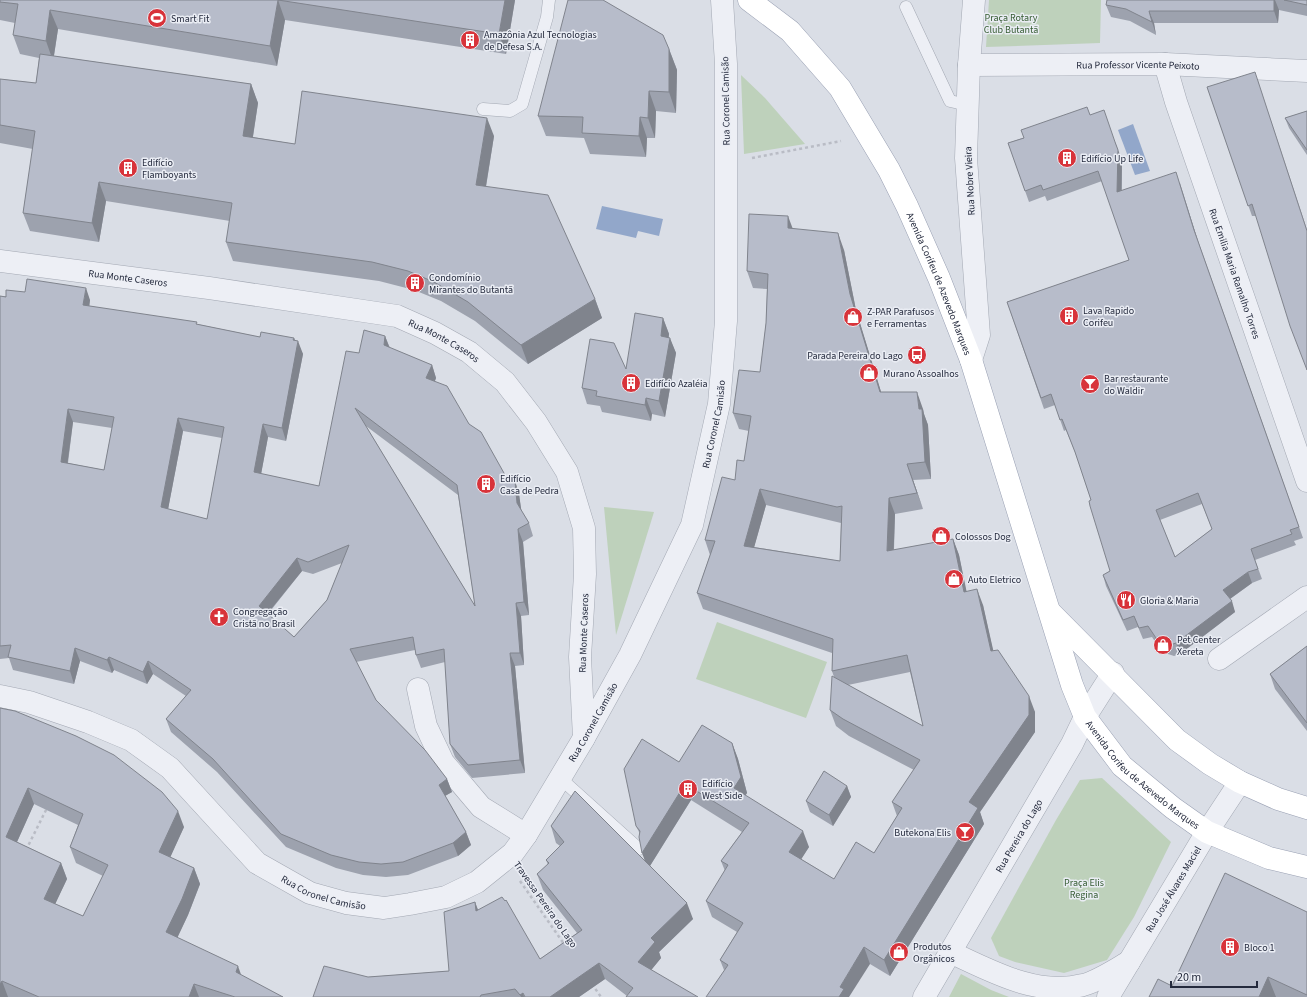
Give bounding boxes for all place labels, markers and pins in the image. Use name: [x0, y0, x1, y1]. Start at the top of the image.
sports icon: Smart Fit: [146, 7, 168, 29]
place label: Smart Fit: [171, 12, 210, 26]
place label: Amazônia Azul Tecnologias de Defesa S.A.: [484, 28, 597, 54]
building icon: Amazônia Azul Tecnologias de Defesa S.A.: [459, 29, 481, 51]
building icon: Edifício Up Life: [1056, 147, 1078, 169]
place label: Edifício Up Life: [1081, 152, 1143, 166]
place label: Edifício Flamboyants: [142, 156, 196, 182]
building icon: Edifício Flamboyants: [117, 157, 139, 179]
place label: Condomínio Mirantes do Butantã: [429, 271, 513, 297]
building icon: Condomínio Mirantes do Butantã: [404, 272, 426, 294]
place label: Lava Rapido Corifeu: [1083, 304, 1134, 330]
place label: Z-PAR Parafusos e Ferramentas: [867, 305, 934, 331]
building icon: Lava Rapido Corifeu: [1058, 305, 1080, 327]
shop icon: Z-PAR Parafusos e Ferramentas: [842, 306, 864, 328]
bus stop icon: Parada Pereira do Lago: [906, 344, 928, 366]
place label: Parada Pereira do Lago: [807, 349, 903, 363]
shop icon: Murano Assoalhos: [858, 362, 880, 384]
place label: Murano Assoalhos: [883, 367, 959, 381]
building icon: Edifício Azaléia: [620, 372, 642, 394]
place label: Bar restaurante do Waldir: [1104, 372, 1168, 398]
bar icon: Bar restaurante do Waldir: [1079, 373, 1101, 395]
place label: Edifício Azaléia: [645, 377, 708, 391]
place label: Edifício Casa de Pedra: [500, 472, 559, 498]
building icon: Edifício Casa de Pedra: [475, 473, 497, 495]
shop icon: Colossos Dog: [930, 525, 952, 547]
place label: Colossos Dog: [955, 530, 1011, 544]
shop icon: Auto Eletrico: [943, 568, 965, 590]
place label: Auto Eletrico: [968, 573, 1021, 587]
restaurant icon: Gloria & Maria: [1115, 589, 1137, 611]
place label: Gloria & Maria: [1140, 594, 1198, 608]
place label: Congregação Cristã no Brasil: [233, 605, 296, 631]
church icon: Congregação Cristã no Brasil: [208, 606, 230, 628]
place label: Pet Center Xereta: [1177, 633, 1221, 659]
shop icon: Pet Center Xereta: [1152, 634, 1174, 656]
place label: Edifício West Side: [702, 777, 743, 803]
building icon: Edifício West Side: [677, 778, 699, 800]
bar icon: Butekona Elis: [954, 821, 976, 843]
place label: Butekona Elis: [894, 826, 951, 840]
building icon: Bloco 1: [1219, 936, 1241, 958]
place label: Produtos Orgânicos: [913, 940, 955, 966]
shop icon: Produtos Orgânicos: [888, 941, 910, 963]
place label: Bloco 1: [1244, 941, 1275, 955]

